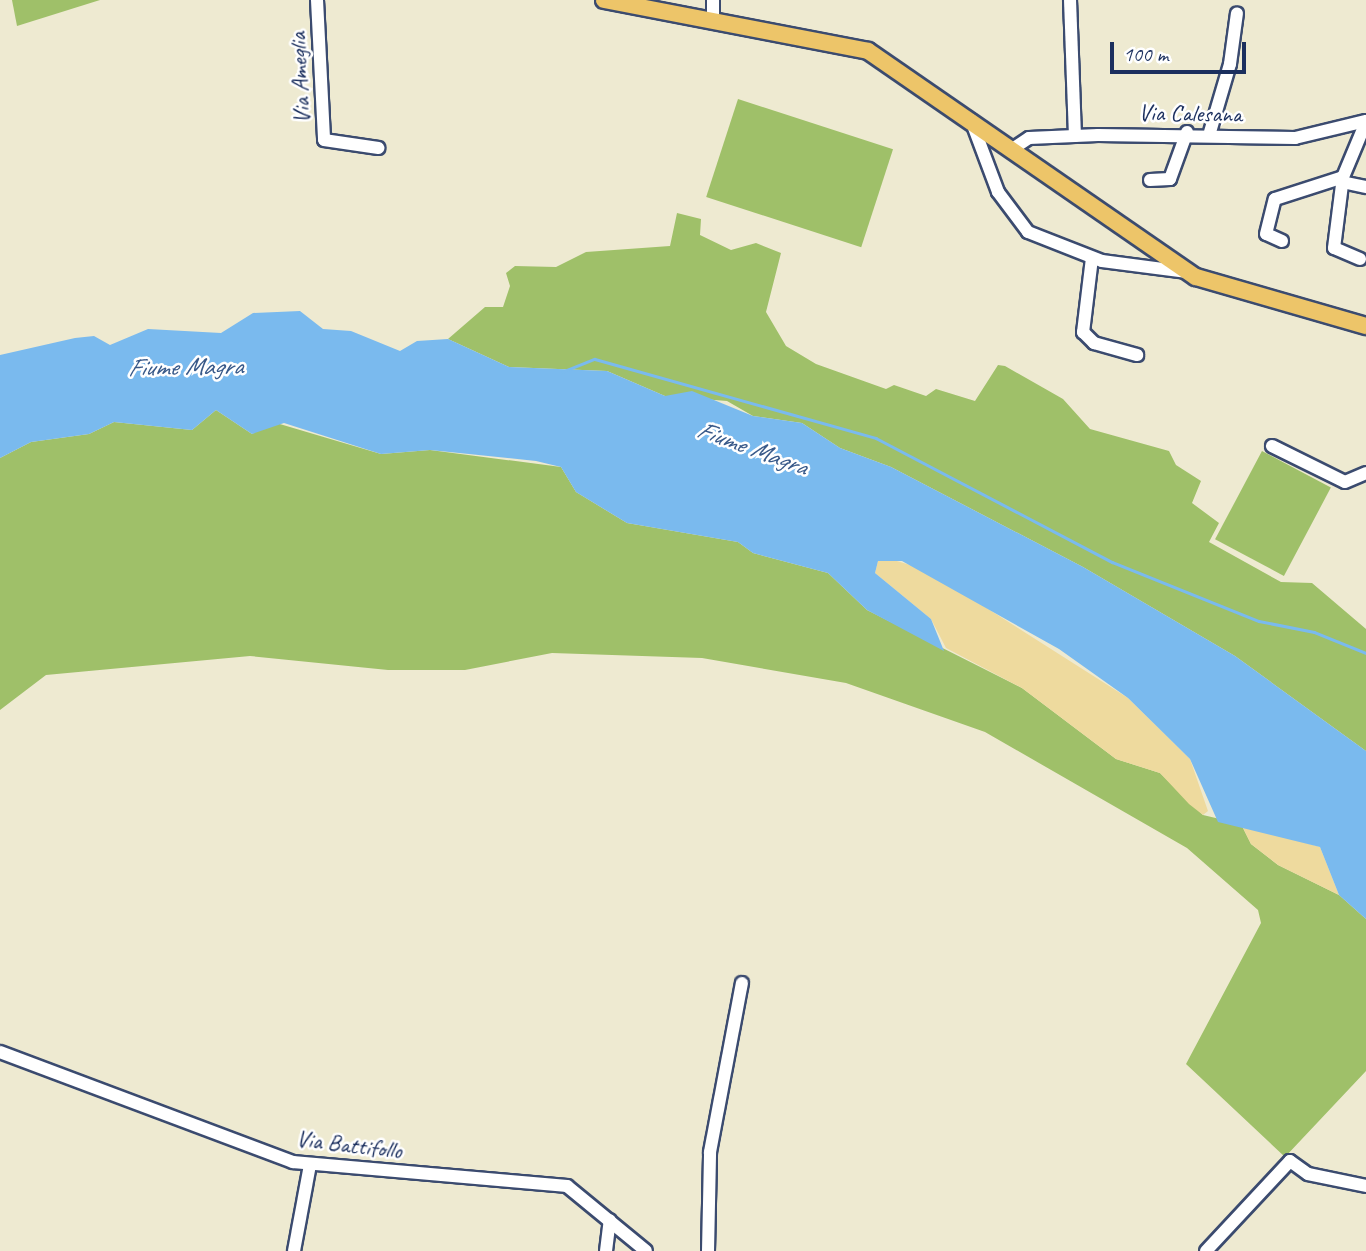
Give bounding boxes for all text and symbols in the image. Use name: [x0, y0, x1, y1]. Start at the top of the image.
scale bar: [1114, 28, 1250, 72]
street label: Via Ameglia: [283, 31, 317, 125]
text: 100 m: [1123, 41, 1168, 67]
street label: Via Calesana: [1137, 99, 1243, 129]
water label: Fiume Magra: [127, 350, 243, 384]
water label: Fiume Magra: [693, 414, 811, 482]
street label: Via Battifollo: [294, 1124, 404, 1166]

